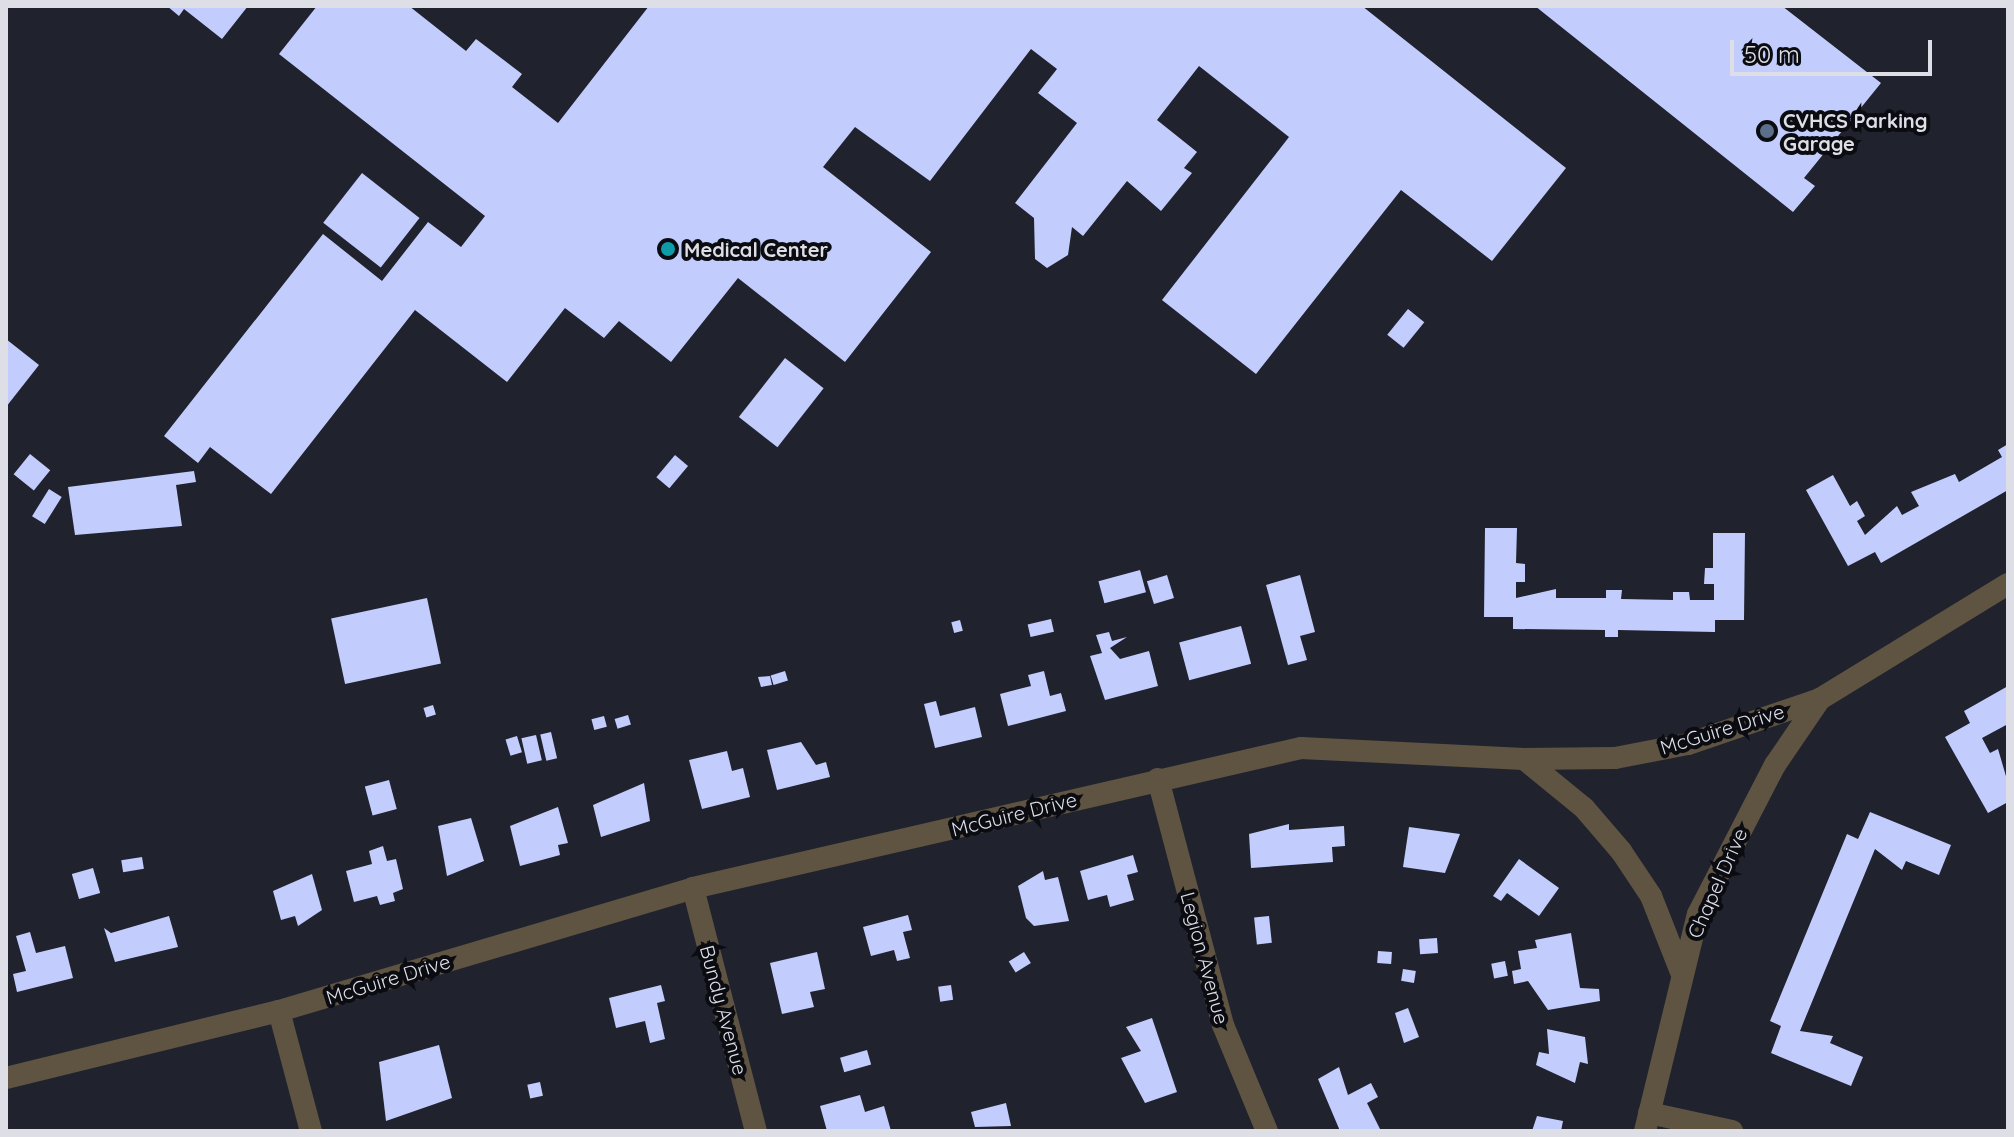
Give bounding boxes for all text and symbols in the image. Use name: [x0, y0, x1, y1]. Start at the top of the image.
scale bar: [1734, 24, 1936, 74]
text: 50 m: [1744, 39, 1800, 69]
place label: CVHCS Parking Garage: [1783, 108, 1928, 155]
marker: CVHCS Parking Garage: [1758, 122, 1776, 140]
place label: Medical Center: [684, 237, 828, 261]
marker: Medical Center: [659, 240, 677, 258]
street label: McGuire Drive: [1657, 699, 1787, 759]
street label: McGuire Drive: [949, 787, 1079, 841]
street label: Chapel Drive: [1682, 824, 1752, 942]
street label: Legion Avenue: [1176, 889, 1234, 1027]
street label: Bundy Avenue: [695, 943, 753, 1077]
street label: McGuire Drive: [323, 949, 453, 1009]

